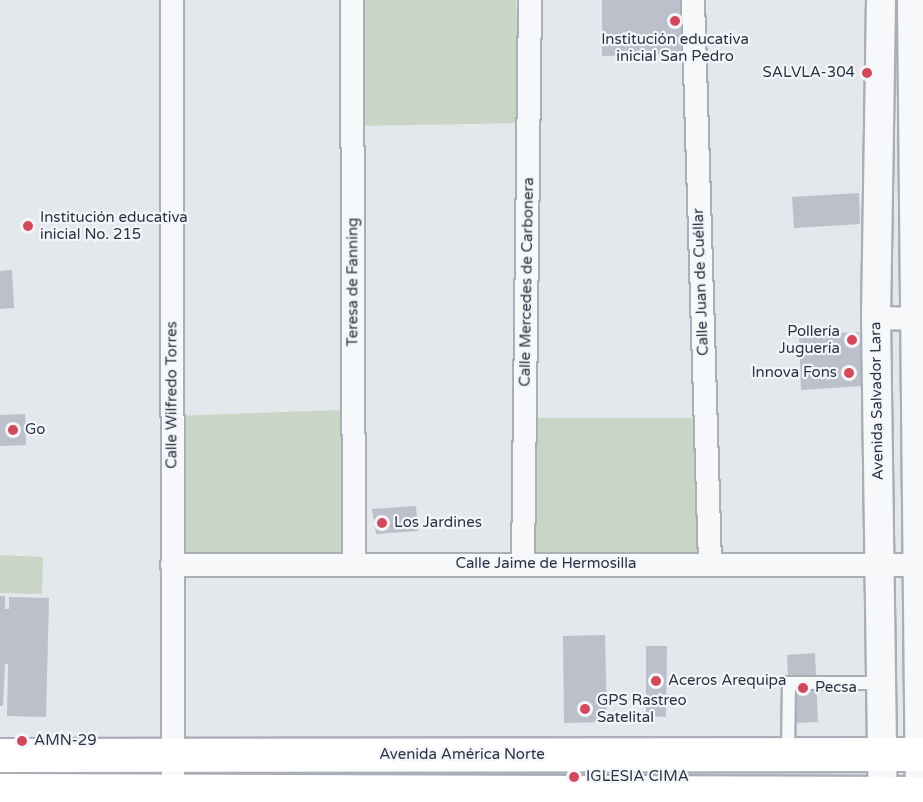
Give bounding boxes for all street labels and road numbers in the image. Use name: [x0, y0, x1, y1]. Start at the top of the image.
street label: Calle Mercedes de Carbonera: [516, 177, 538, 387]
street label: Calle Juan de Cuéllar: [689, 208, 713, 356]
street label: Teresa de Fanning: [344, 217, 362, 347]
street label: Calle Wilfredo Torres: [163, 321, 181, 469]
street label: Avenida Salvador Lara: [867, 321, 887, 481]
street label: Calle Jaime de Hermosilla: [456, 555, 636, 573]
street label: Avenida América Norte: [379, 746, 545, 764]

